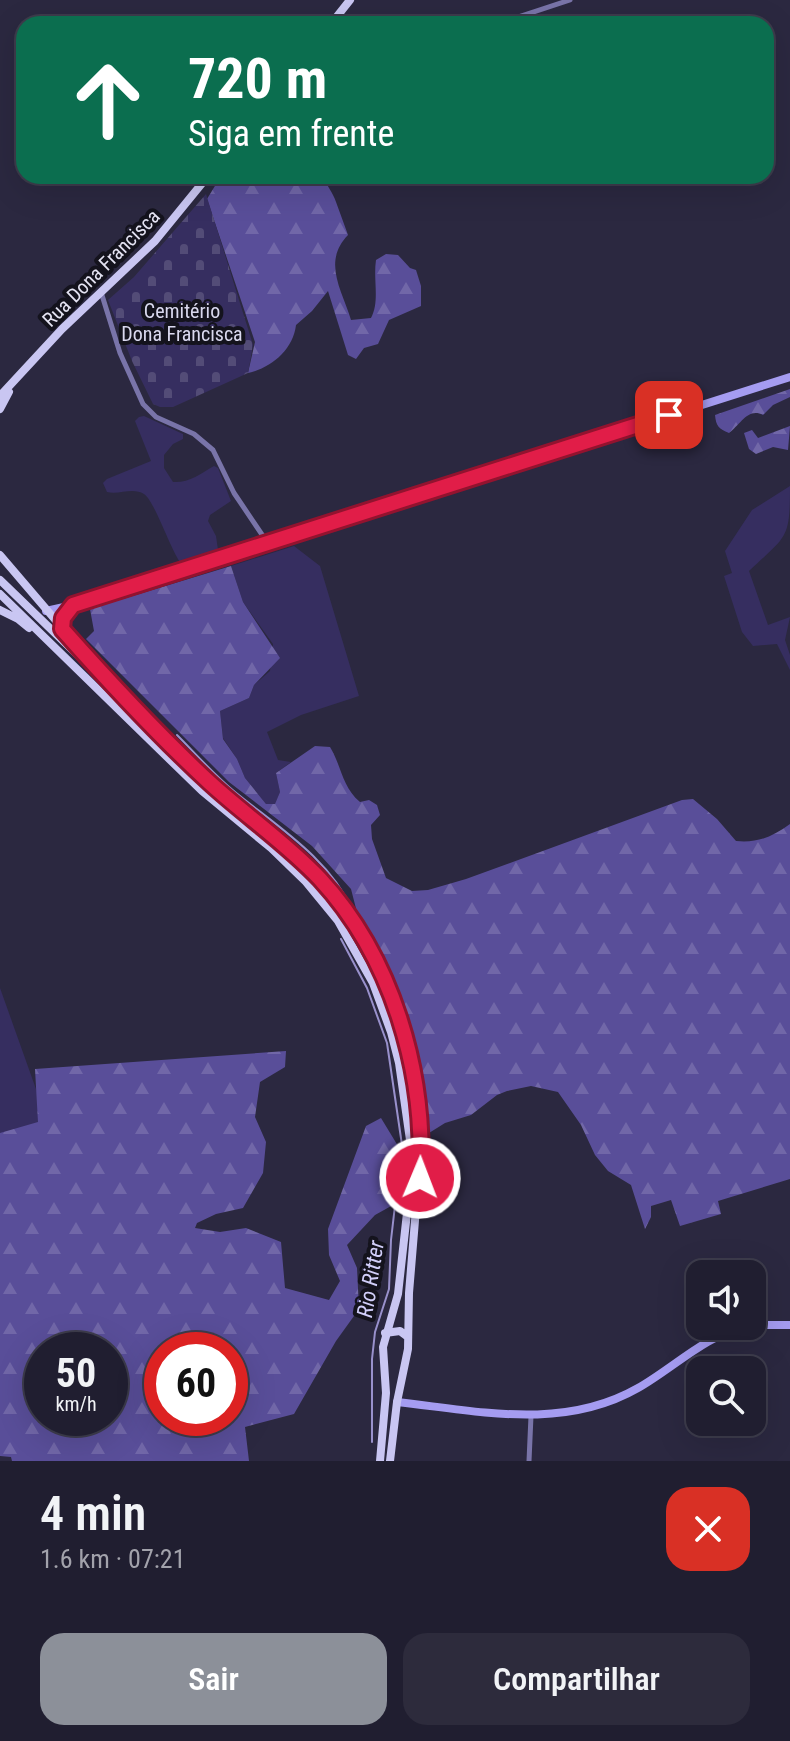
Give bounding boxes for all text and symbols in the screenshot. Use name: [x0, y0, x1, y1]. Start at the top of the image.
text: 720 m: [188, 46, 327, 112]
icon: ahead: [56, 48, 160, 152]
text: Siga em frente: [188, 113, 394, 155]
street label: Rua Dona Francisca: [37, 204, 165, 332]
park label: Cemitério Dona Francisca: [121, 299, 243, 346]
pin: [635, 381, 703, 449]
icon: arrive: [647, 393, 691, 437]
position arrow: [378, 1136, 462, 1220]
water label: Rio Ritter: [352, 1238, 389, 1319]
map controls: [686, 1260, 766, 1436]
button: sound: [686, 1260, 766, 1340]
speed limit sign: 60: [144, 1332, 248, 1436]
text: 50: [56, 1350, 96, 1397]
button: search: [686, 1356, 766, 1436]
text: km/h: [55, 1392, 97, 1416]
text: 4 min: [40, 1485, 146, 1542]
button: close: [666, 1487, 750, 1571]
text: 1.6 km · 07:21: [40, 1544, 185, 1574]
button: Sair: [40, 1633, 387, 1725]
button: Compartilhar: [403, 1633, 750, 1725]

